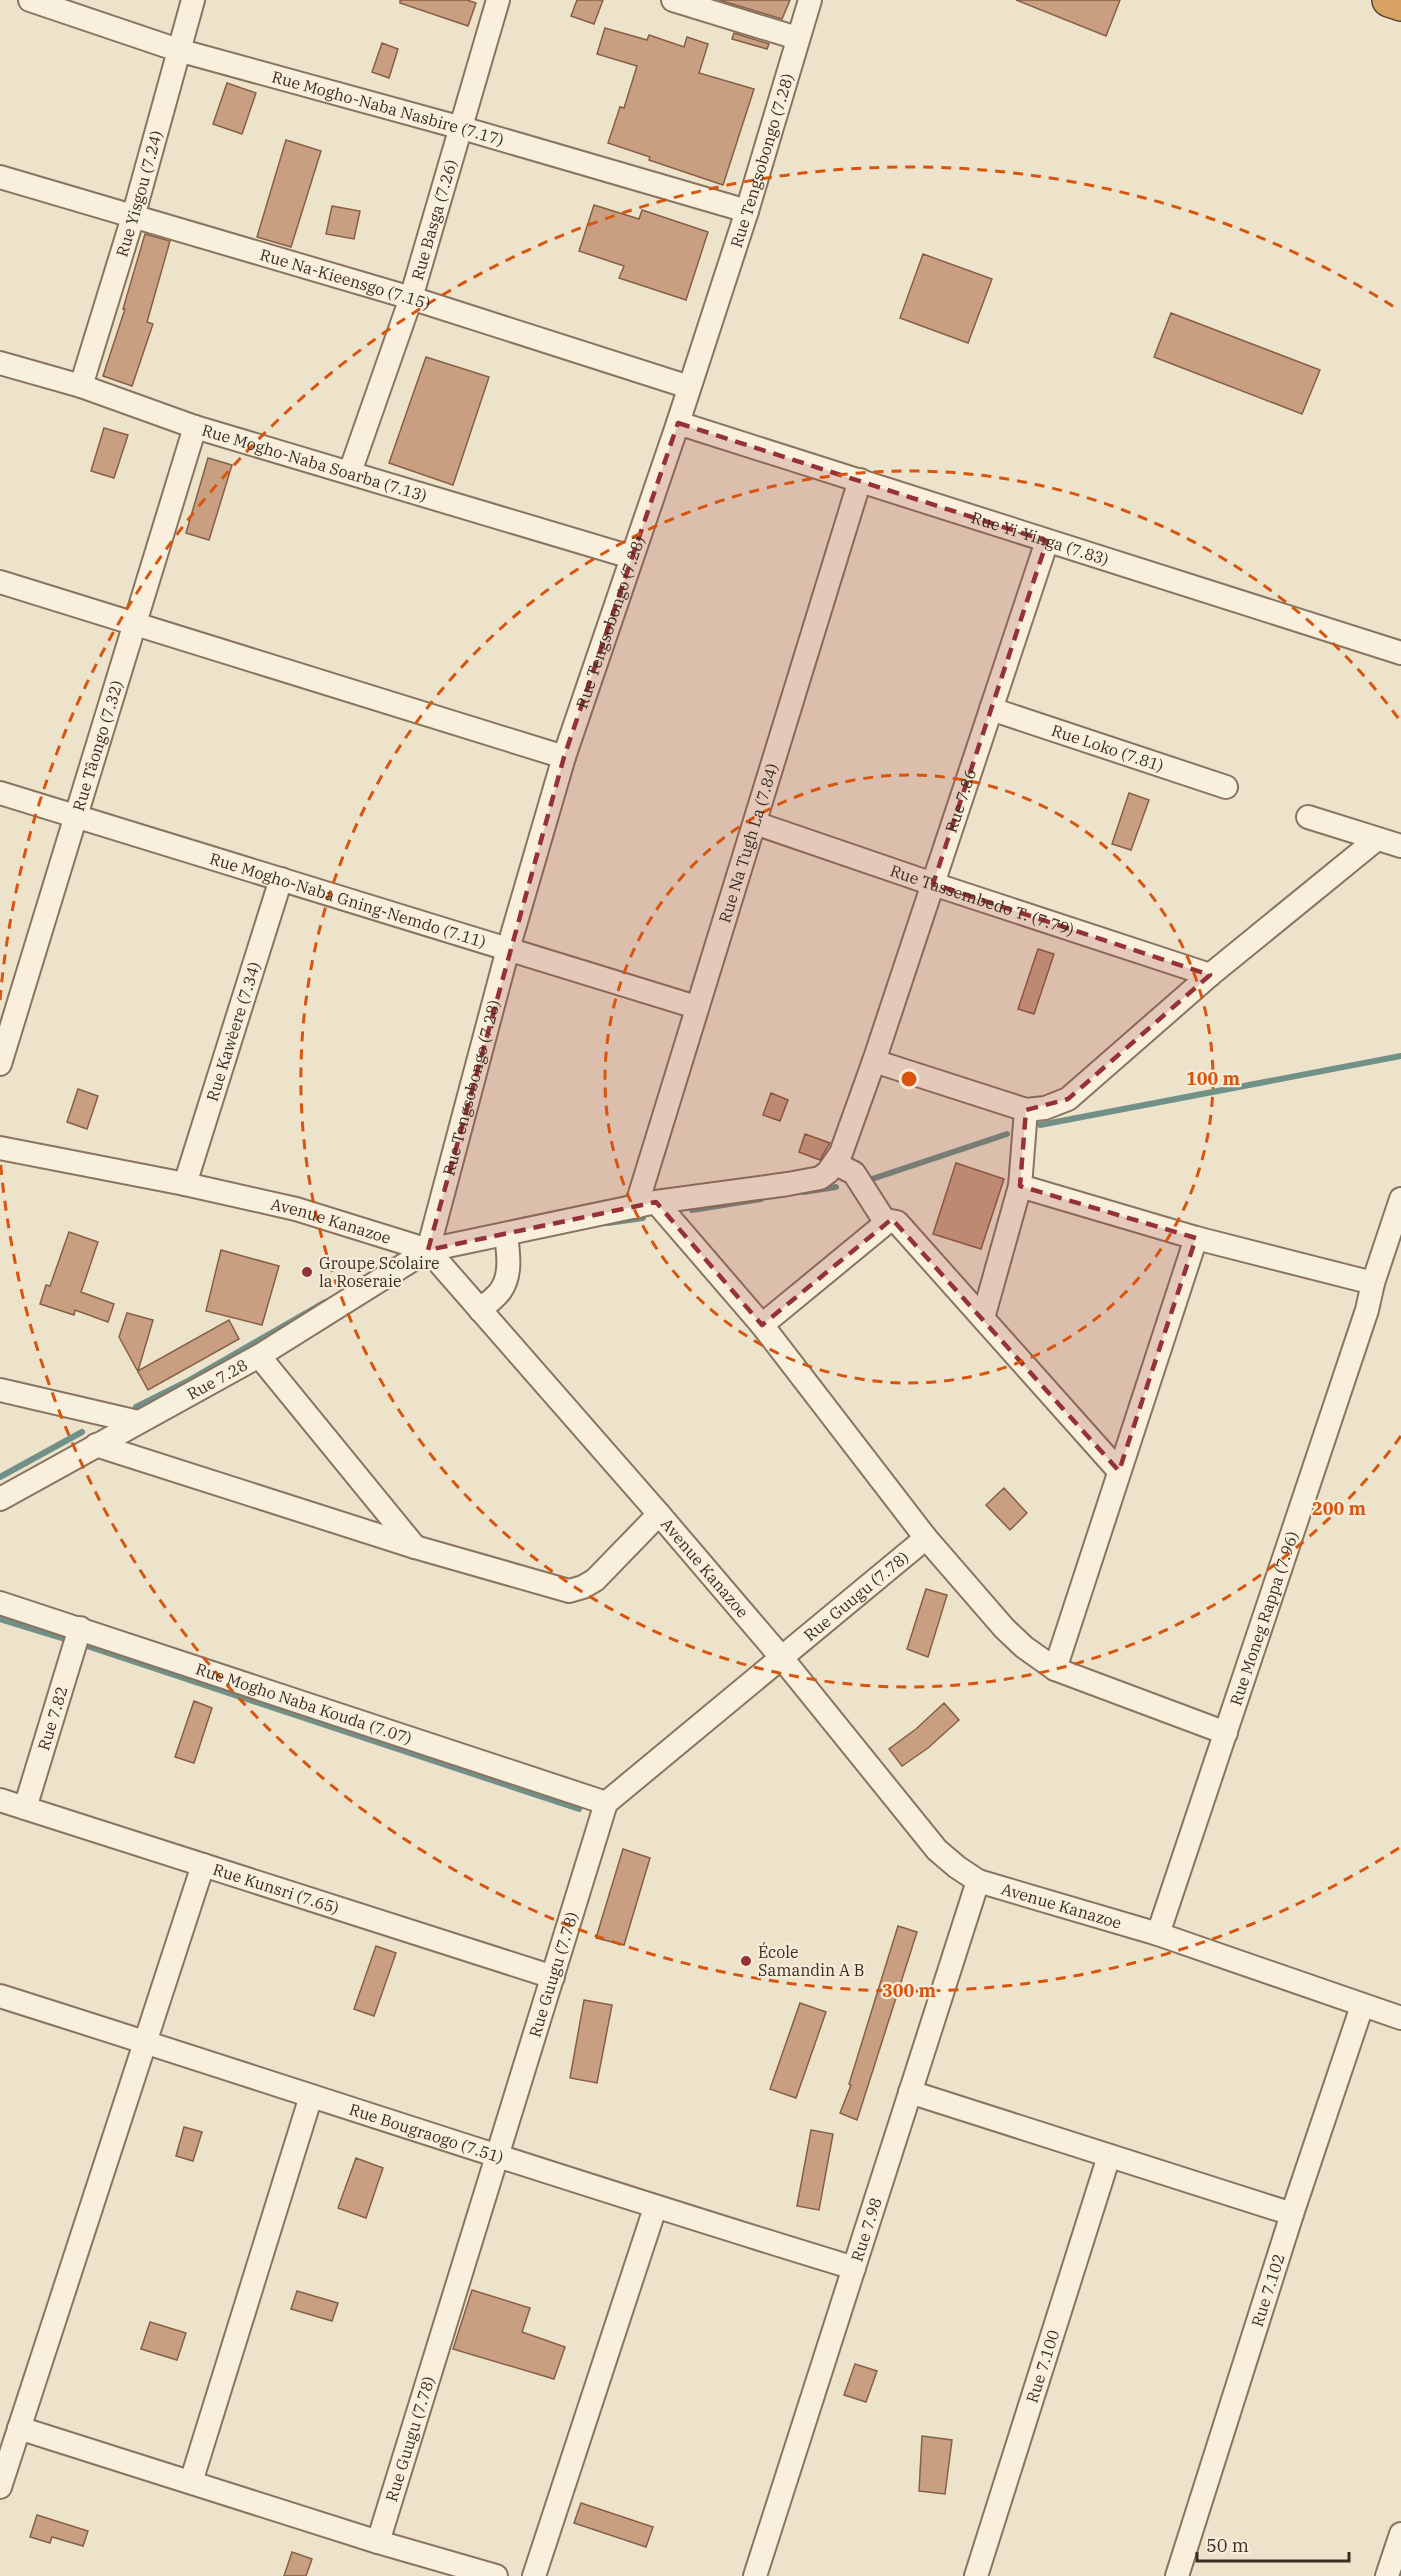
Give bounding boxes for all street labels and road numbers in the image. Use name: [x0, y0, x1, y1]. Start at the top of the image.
street label: Rue Mogho-Naba Nasbire (7.17): [270, 66, 506, 150]
street label: Rue Tengsobongo (7.28): [726, 71, 798, 250]
street label: Rue Yisgou (7.24): [111, 128, 166, 259]
street label: Rue Basga (7.26): [407, 157, 461, 282]
street label: Rue Na-Kieensgo (7.15): [258, 244, 433, 314]
street label: Rue Mogho-Naba Soarba (7.13): [200, 420, 429, 506]
street label: Rue Yi-Yinga (7.83): [969, 507, 1111, 569]
street label: Rue Tengsobongo (7.28): [571, 533, 649, 711]
street label: Rue Tâongo (7.32): [68, 678, 127, 813]
street label: Rue Loko (7.81): [1049, 720, 1166, 776]
street label: Rue Na Tugh La (7.84): [714, 761, 782, 925]
street label: Rue 7.86: [941, 766, 980, 835]
street label: Rue Mogho-Naba Gning-Nemdo (7.11): [207, 848, 488, 952]
street label: Rue Tassembedo T. (7.79): [888, 860, 1077, 940]
street label: Rue Kawèere (7.34): [202, 959, 264, 1104]
street label: Rue Tengsobongo (7.28): [438, 998, 504, 1178]
street label: Avenue Kanazoe: [269, 1194, 394, 1248]
street label: Rue 7.28: [183, 1354, 251, 1404]
street label: Avenue Kanazoe: [657, 1514, 753, 1622]
street label: Rue Moneg Rappa (7.96): [1225, 1529, 1302, 1708]
street label: Rue Guugu (7.78): [799, 1547, 913, 1645]
street label: Rue Mogho Naba Kouda (7.07): [193, 1658, 414, 1748]
street label: Rue 7.82: [33, 1684, 72, 1753]
street label: Rue Kunsri (7.65): [211, 1859, 342, 1918]
street label: Avenue Kanazoe: [999, 1878, 1124, 1933]
street label: Rue Guugu (7.78): [524, 1909, 582, 2040]
street label: Rue Bougraogo (7.51): [347, 2099, 506, 2167]
street label: Rue 7.98: [847, 2195, 886, 2264]
street label: Rue 7.102: [1247, 2251, 1289, 2329]
street label: Rue 7.100: [1021, 2327, 1063, 2405]
street label: Rue Guugu (7.78): [381, 2374, 439, 2504]

